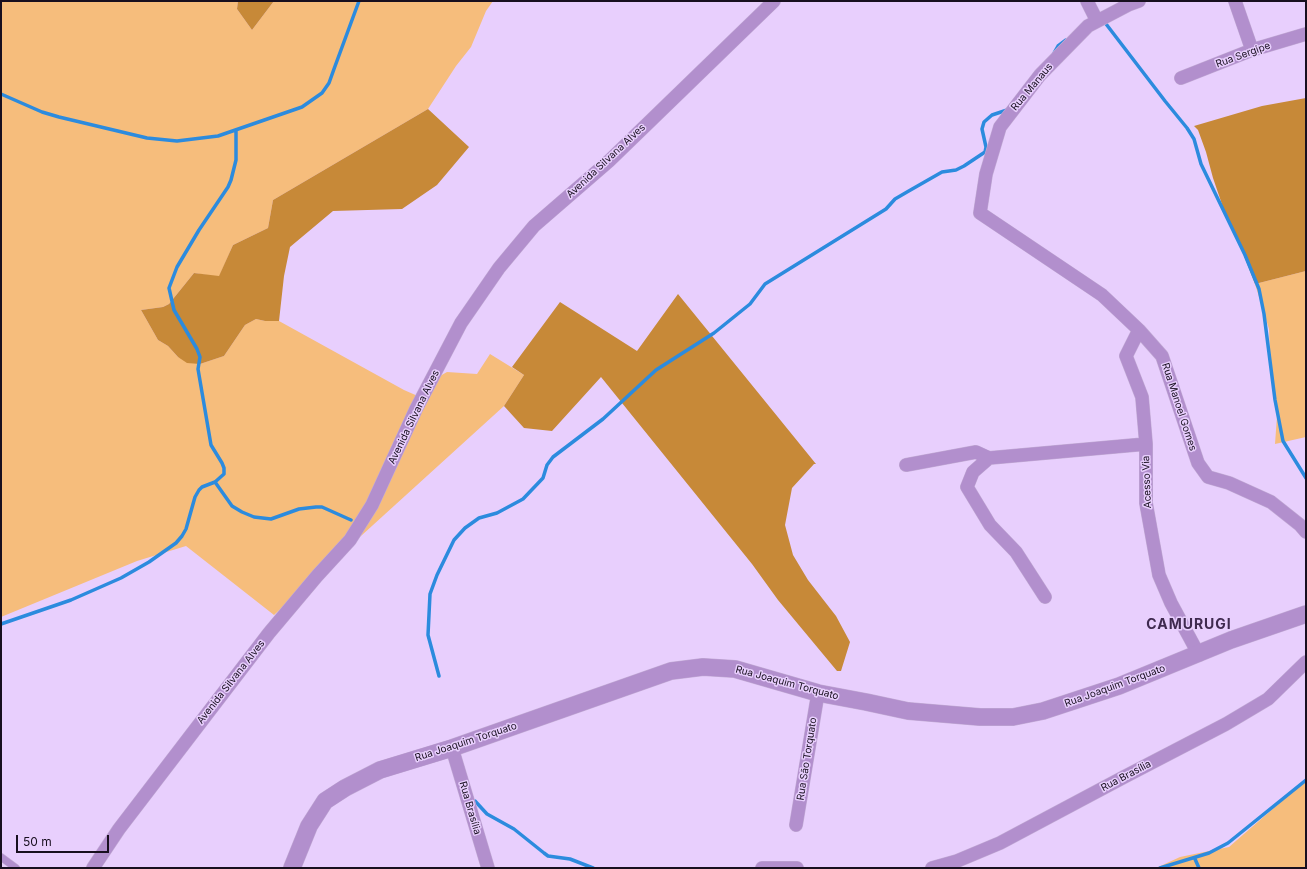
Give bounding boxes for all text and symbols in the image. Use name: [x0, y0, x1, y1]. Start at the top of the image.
street label: Rua Sergipe: [1214, 40, 1272, 70]
street label: Rua Manaus: [1009, 61, 1055, 113]
street label: Avenida Silvana Alves: [564, 121, 648, 201]
street label: Rua Manoel Gomes: [1159, 362, 1199, 452]
street label: Avenida Silvana Alves: [386, 368, 442, 466]
street label: Acesso Via: [1140, 455, 1154, 509]
district label: CAMURUGI: [1146, 617, 1232, 633]
street label: Avenida Silvana Alves: [195, 638, 267, 726]
street label: Rua Joaquim Torquato: [1063, 662, 1167, 710]
street label: Rua Joaquim Torquato: [734, 663, 840, 703]
street label: Rua São Torquato: [795, 717, 819, 801]
street label: Rua Joaquim Torquato: [414, 720, 518, 764]
street label: Rua Brasília: [1099, 758, 1153, 794]
street label: Rua Brasília: [457, 780, 483, 836]
scale bar: [18, 827, 111, 853]
text: 50 m: [23, 834, 52, 849]

